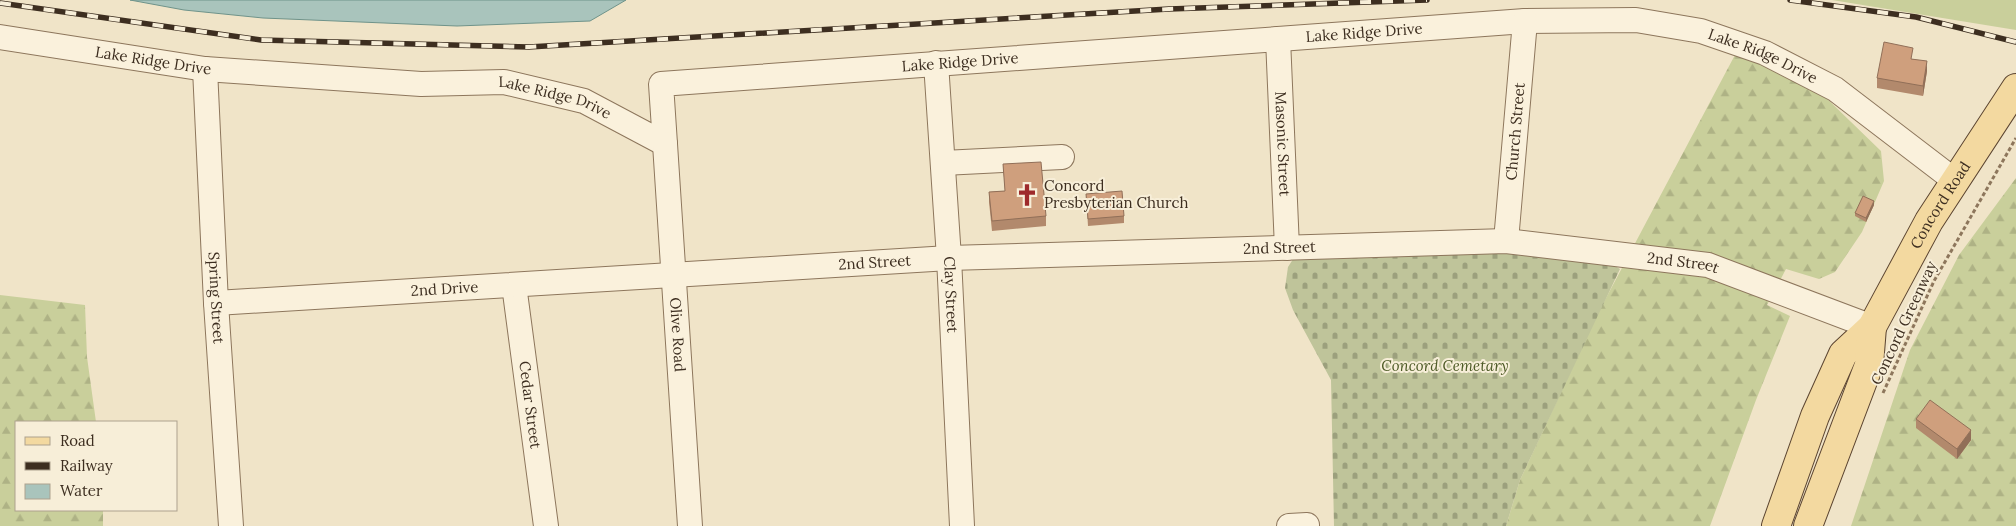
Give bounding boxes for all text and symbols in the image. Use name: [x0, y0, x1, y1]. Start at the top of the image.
street label: Lake Ridge Drive: [1305, 18, 1423, 46]
street label: Lake Ridge Drive: [1706, 24, 1821, 87]
street label: Lake Ridge Drive: [94, 42, 212, 78]
street label: Lake Ridge Drive: [901, 48, 1019, 75]
street label: Lake Ridge Drive: [498, 72, 615, 123]
street label: Church Street: [1501, 81, 1529, 181]
street label: Masonic Street: [1271, 91, 1295, 197]
street label: Concord Road: [1906, 158, 1974, 252]
place label: Concord Presbyterian Church: [1044, 176, 1188, 212]
church icon: Concord Presbyterian Church: [1014, 182, 1040, 208]
street label: 2nd Street: [1243, 237, 1316, 258]
street label: 2nd Street: [1646, 248, 1722, 277]
street label: 2nd Street: [838, 250, 912, 274]
street label: Spring Street: [205, 251, 229, 344]
street label: Clay Street: [940, 256, 963, 333]
street label: Concord Greenway: [1866, 258, 1941, 388]
street label: 2nd Drive: [410, 277, 479, 300]
street label: Olive Road: [666, 297, 690, 372]
park label: Concord Cemetary: [1381, 356, 1509, 375]
street label: Cedar Street: [515, 360, 546, 450]
legend: [15, 421, 178, 511]
text: Road: [60, 431, 95, 450]
text: Railway: [60, 456, 113, 475]
text: Water: [60, 481, 103, 500]

